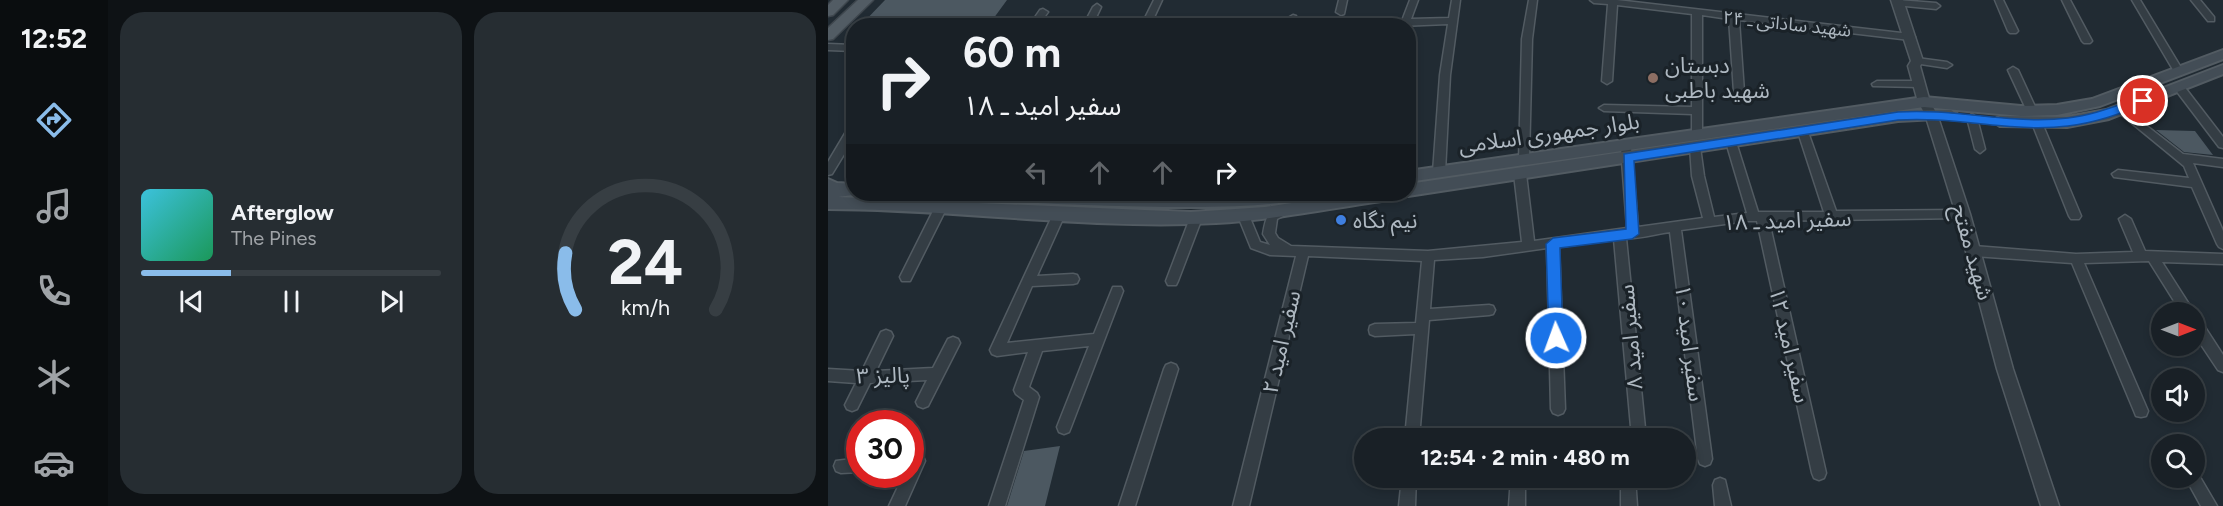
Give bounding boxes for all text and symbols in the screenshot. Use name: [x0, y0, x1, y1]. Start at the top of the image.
street label: شهید ساداتی ـ ۲۴: [1722, 6, 1852, 42]
text: 12:52: [21, 22, 87, 55]
text: 60 m: [963, 27, 1061, 78]
icon: right: [864, 42, 942, 120]
place label: دبستان شهید باطبی: [1665, 52, 1770, 104]
marker: دبستان شهید باطبی: [1646, 71, 1660, 85]
pin: [2117, 75, 2168, 126]
icon: arrive: [2126, 84, 2159, 117]
text: سفیر امید ـ ۱۸: [963, 89, 1122, 122]
icon: directions: [33, 99, 75, 141]
street label: بلوار جمهوری اسلامی: [1457, 107, 1641, 160]
icon: left: [1020, 156, 1053, 189]
icon: ahead: [1083, 156, 1116, 189]
icon: ahead: [1146, 156, 1179, 189]
icon: right: [1209, 156, 1242, 189]
icon: music: [33, 185, 75, 227]
text: Afterglow: [231, 199, 334, 226]
street label: شهید مفتح: [1943, 201, 1999, 304]
street label: سفیر امید ـ ۱۸: [1722, 205, 1852, 236]
place label: نیم نگاه: [1353, 207, 1417, 237]
marker: نیم نگاه: [1334, 213, 1348, 227]
text: 24: [607, 225, 683, 300]
text: The Pines: [231, 226, 317, 250]
icon: phone: [33, 270, 75, 312]
street label: سفیر امید ۸: [1612, 283, 1649, 391]
street label: سفیر امید ۱۰: [1669, 283, 1710, 403]
icon: previous: [175, 285, 208, 318]
icon: pause: [275, 285, 308, 318]
icon: next: [375, 285, 408, 318]
street label: سفیر امید ۱۲: [1763, 285, 1816, 406]
street label: سفیر امید ۲: [1256, 288, 1306, 396]
text: km/h: [621, 295, 669, 320]
north arrow: [2151, 302, 2205, 356]
map controls: [2151, 302, 2205, 488]
position arrow: [1524, 306, 1588, 370]
icon: climate: [33, 356, 75, 398]
street label: پالیز ۳: [856, 362, 910, 391]
button: sound: [2151, 368, 2205, 422]
speed limit sign: 30: [846, 410, 924, 488]
button: search: [2151, 434, 2205, 488]
icon: car: [33, 442, 75, 484]
text: 12:54 · 2 min · 480 m: [1420, 444, 1630, 471]

